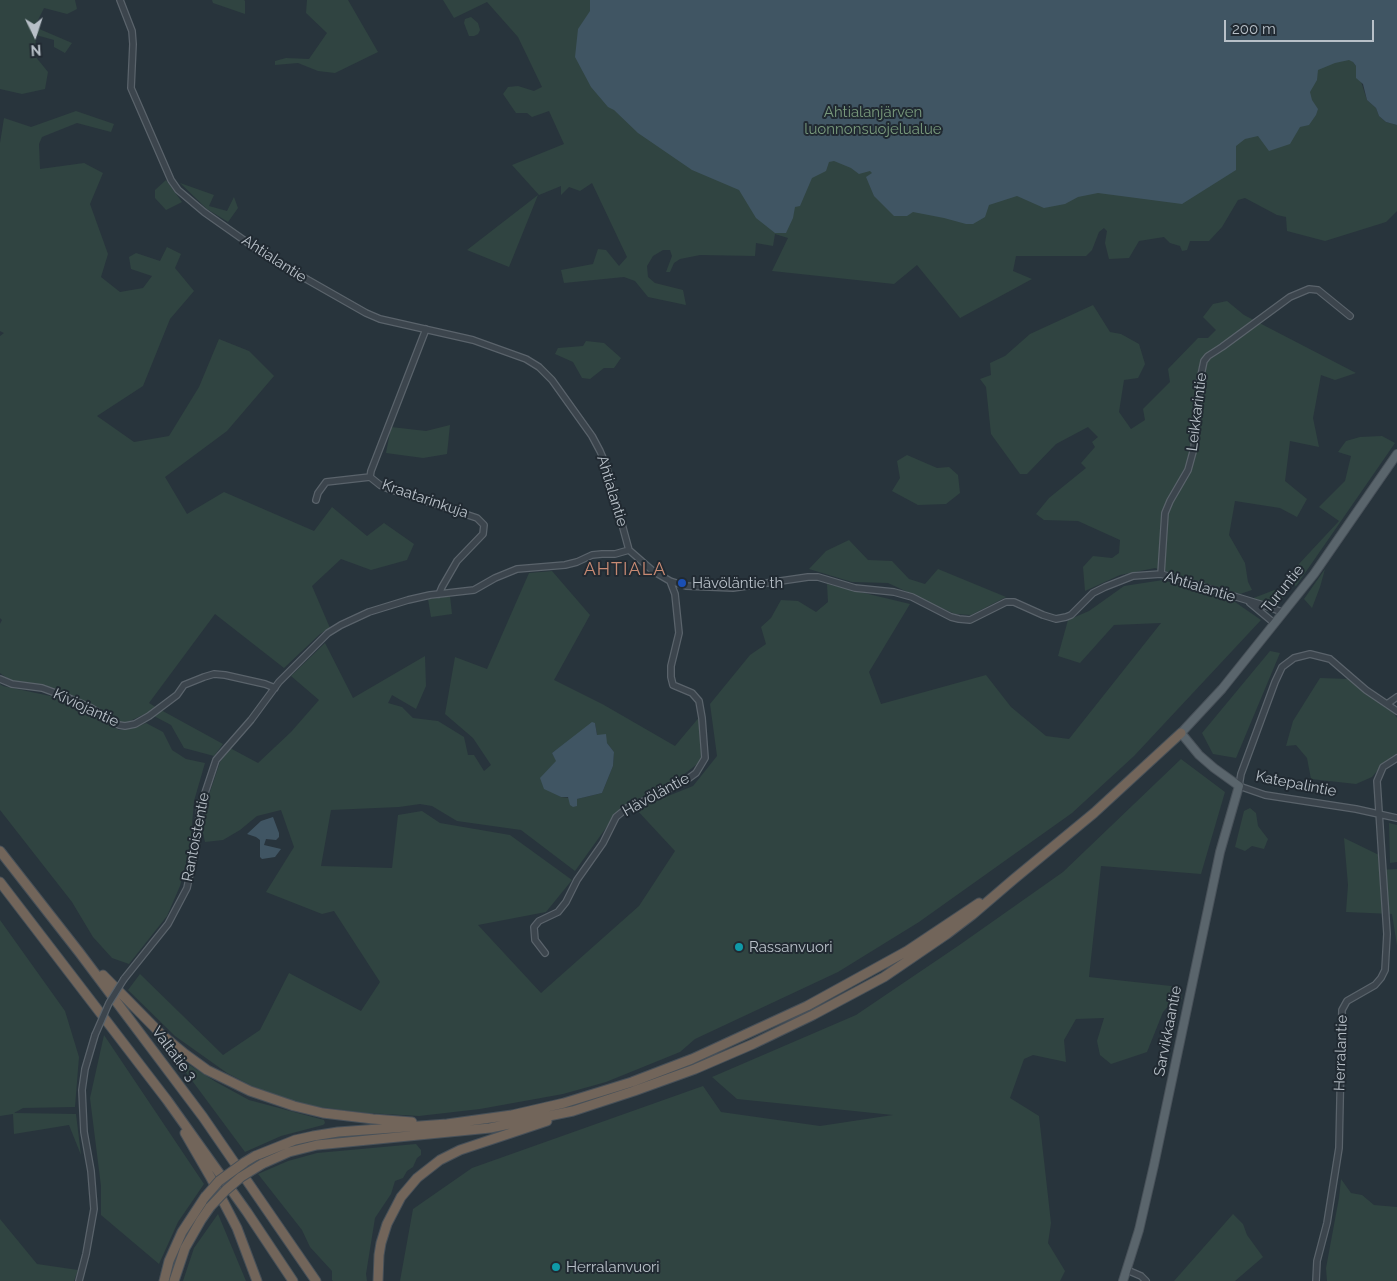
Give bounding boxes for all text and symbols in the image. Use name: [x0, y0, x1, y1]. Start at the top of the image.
north arrow: [10, 10, 60, 60]
scale bar: [1227, 10, 1377, 42]
text: 200 m: [1232, 20, 1276, 38]
text: N: [30, 42, 42, 58]
park label: Ahtialanjärven luonnonsuojelualue: [804, 103, 942, 138]
street label: Ahtialantie: [238, 231, 310, 287]
street label: Leikkarintie: [1183, 372, 1211, 452]
street label: Ahtialantie: [593, 453, 631, 529]
street label: Kraatarinkuja: [379, 476, 471, 522]
district label: AHTIALA: [583, 559, 667, 581]
street label: Turuntie: [1258, 561, 1308, 617]
street label: Ahtialantie: [1162, 568, 1238, 606]
place label: Hävöläntie th: [692, 574, 783, 592]
marker: Hävöläntie th: [676, 577, 688, 589]
street label: Kiviojantie: [50, 685, 122, 731]
street label: Katepalintie: [1254, 767, 1338, 801]
street label: Hävöläntie: [619, 769, 693, 821]
street label: Rantoistentie: [179, 791, 213, 883]
place label: Rassanvuori: [749, 938, 832, 956]
marker: Rassanvuori: [733, 941, 745, 953]
street label: Sarvikkaantie: [1150, 984, 1186, 1078]
street label: Herralantie: [1331, 1014, 1351, 1092]
street label: Valtatie 3: [148, 1023, 200, 1085]
place label: Herralanvuori: [566, 1258, 660, 1276]
marker: Herralanvuori: [550, 1261, 562, 1273]

